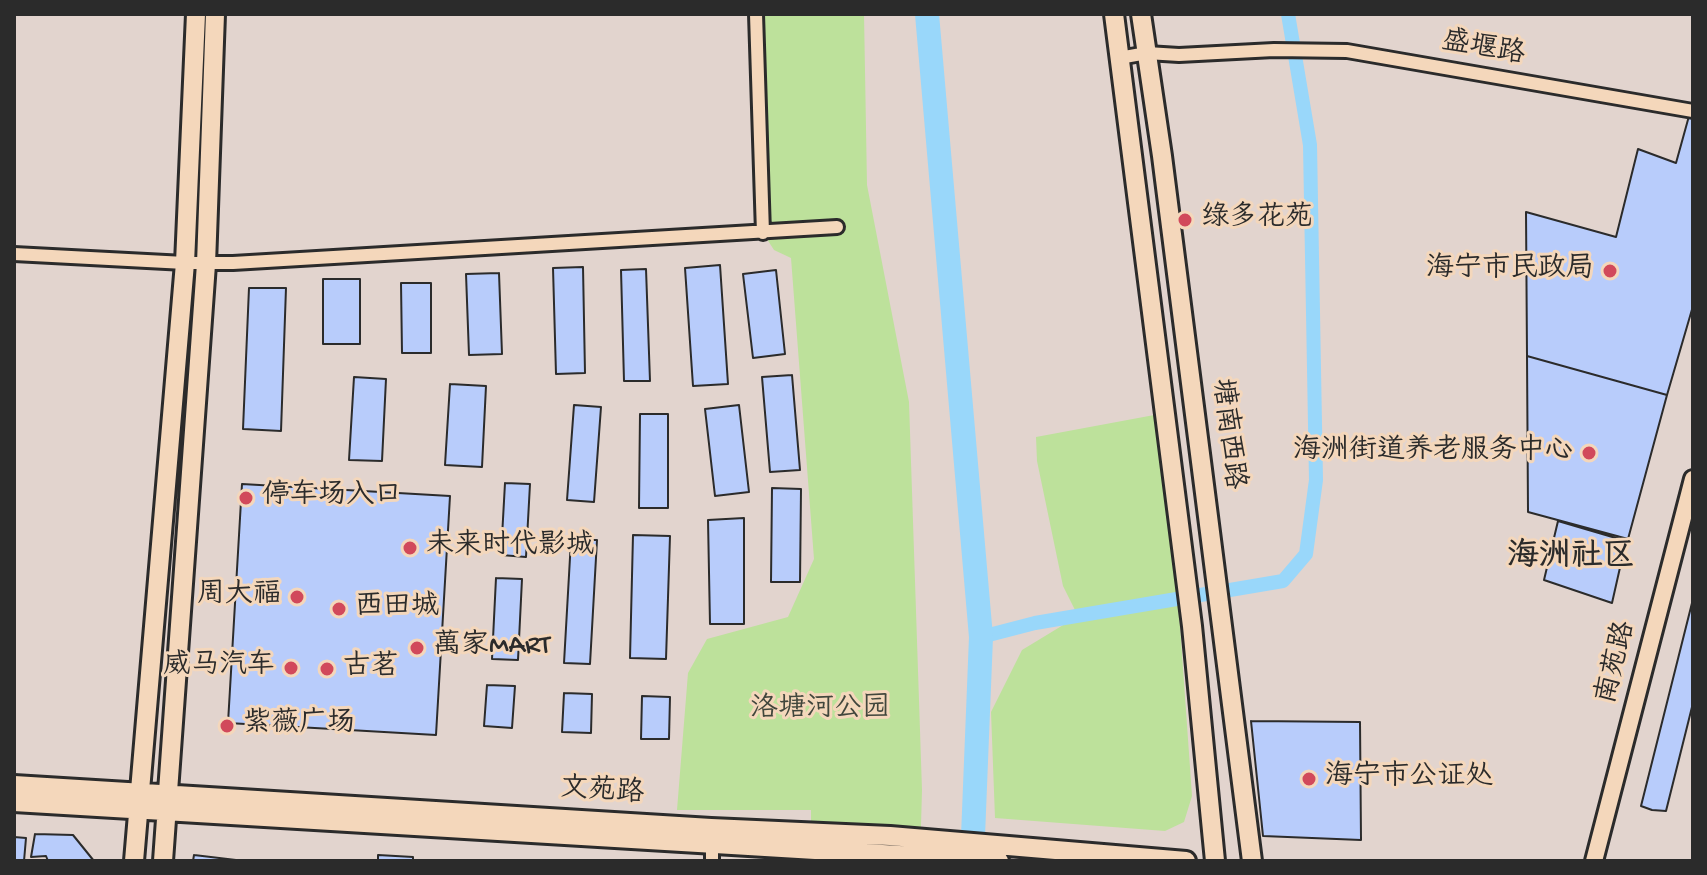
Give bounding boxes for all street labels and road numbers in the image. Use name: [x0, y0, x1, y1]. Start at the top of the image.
street label: 盛堰路: [1439, 26, 1527, 74]
street label: 塘南西路: [1203, 376, 1249, 492]
street label: 南苑路: [1592, 618, 1644, 708]
street label: 文苑路: [559, 773, 645, 813]

